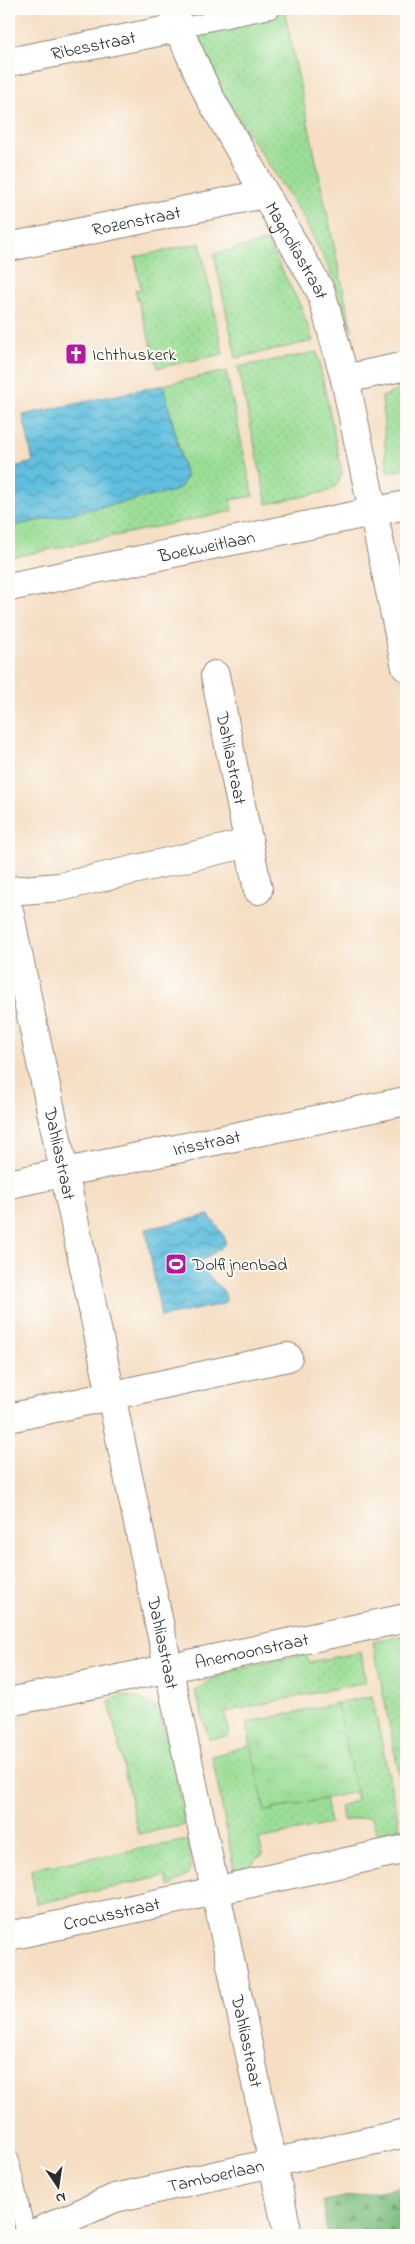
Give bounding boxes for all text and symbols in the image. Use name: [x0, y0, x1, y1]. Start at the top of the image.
street label: Ribesstraat: [49, 26, 139, 68]
street label: Magnoliastraat: [257, 198, 333, 302]
street label: Rozenstraat: [90, 201, 183, 244]
church icon: Ichthuskerk: [64, 342, 88, 366]
place label: Ichthuskerk: [92, 343, 176, 369]
street label: Boekweitlaan: [156, 525, 258, 571]
street label: Dahliastraat: [208, 709, 252, 807]
street label: Dahliastraat: [36, 1104, 81, 1203]
street label: Irisstraat: [171, 1125, 243, 1164]
sports icon: Dolfijnenbad: [164, 1252, 188, 1276]
place label: Dolfijnenbad: [191, 1253, 287, 1279]
street label: Dahliastraat: [139, 1594, 184, 1692]
street label: Anemoonstraat: [193, 1628, 311, 1677]
street label: Crocusstraat: [61, 1892, 163, 1939]
street label: Dahliastraat: [223, 1992, 268, 2090]
street label: Tamboerlaan: [166, 2154, 267, 2201]
north arrow: [32, 2162, 82, 2212]
text: N: [54, 2186, 68, 2208]

